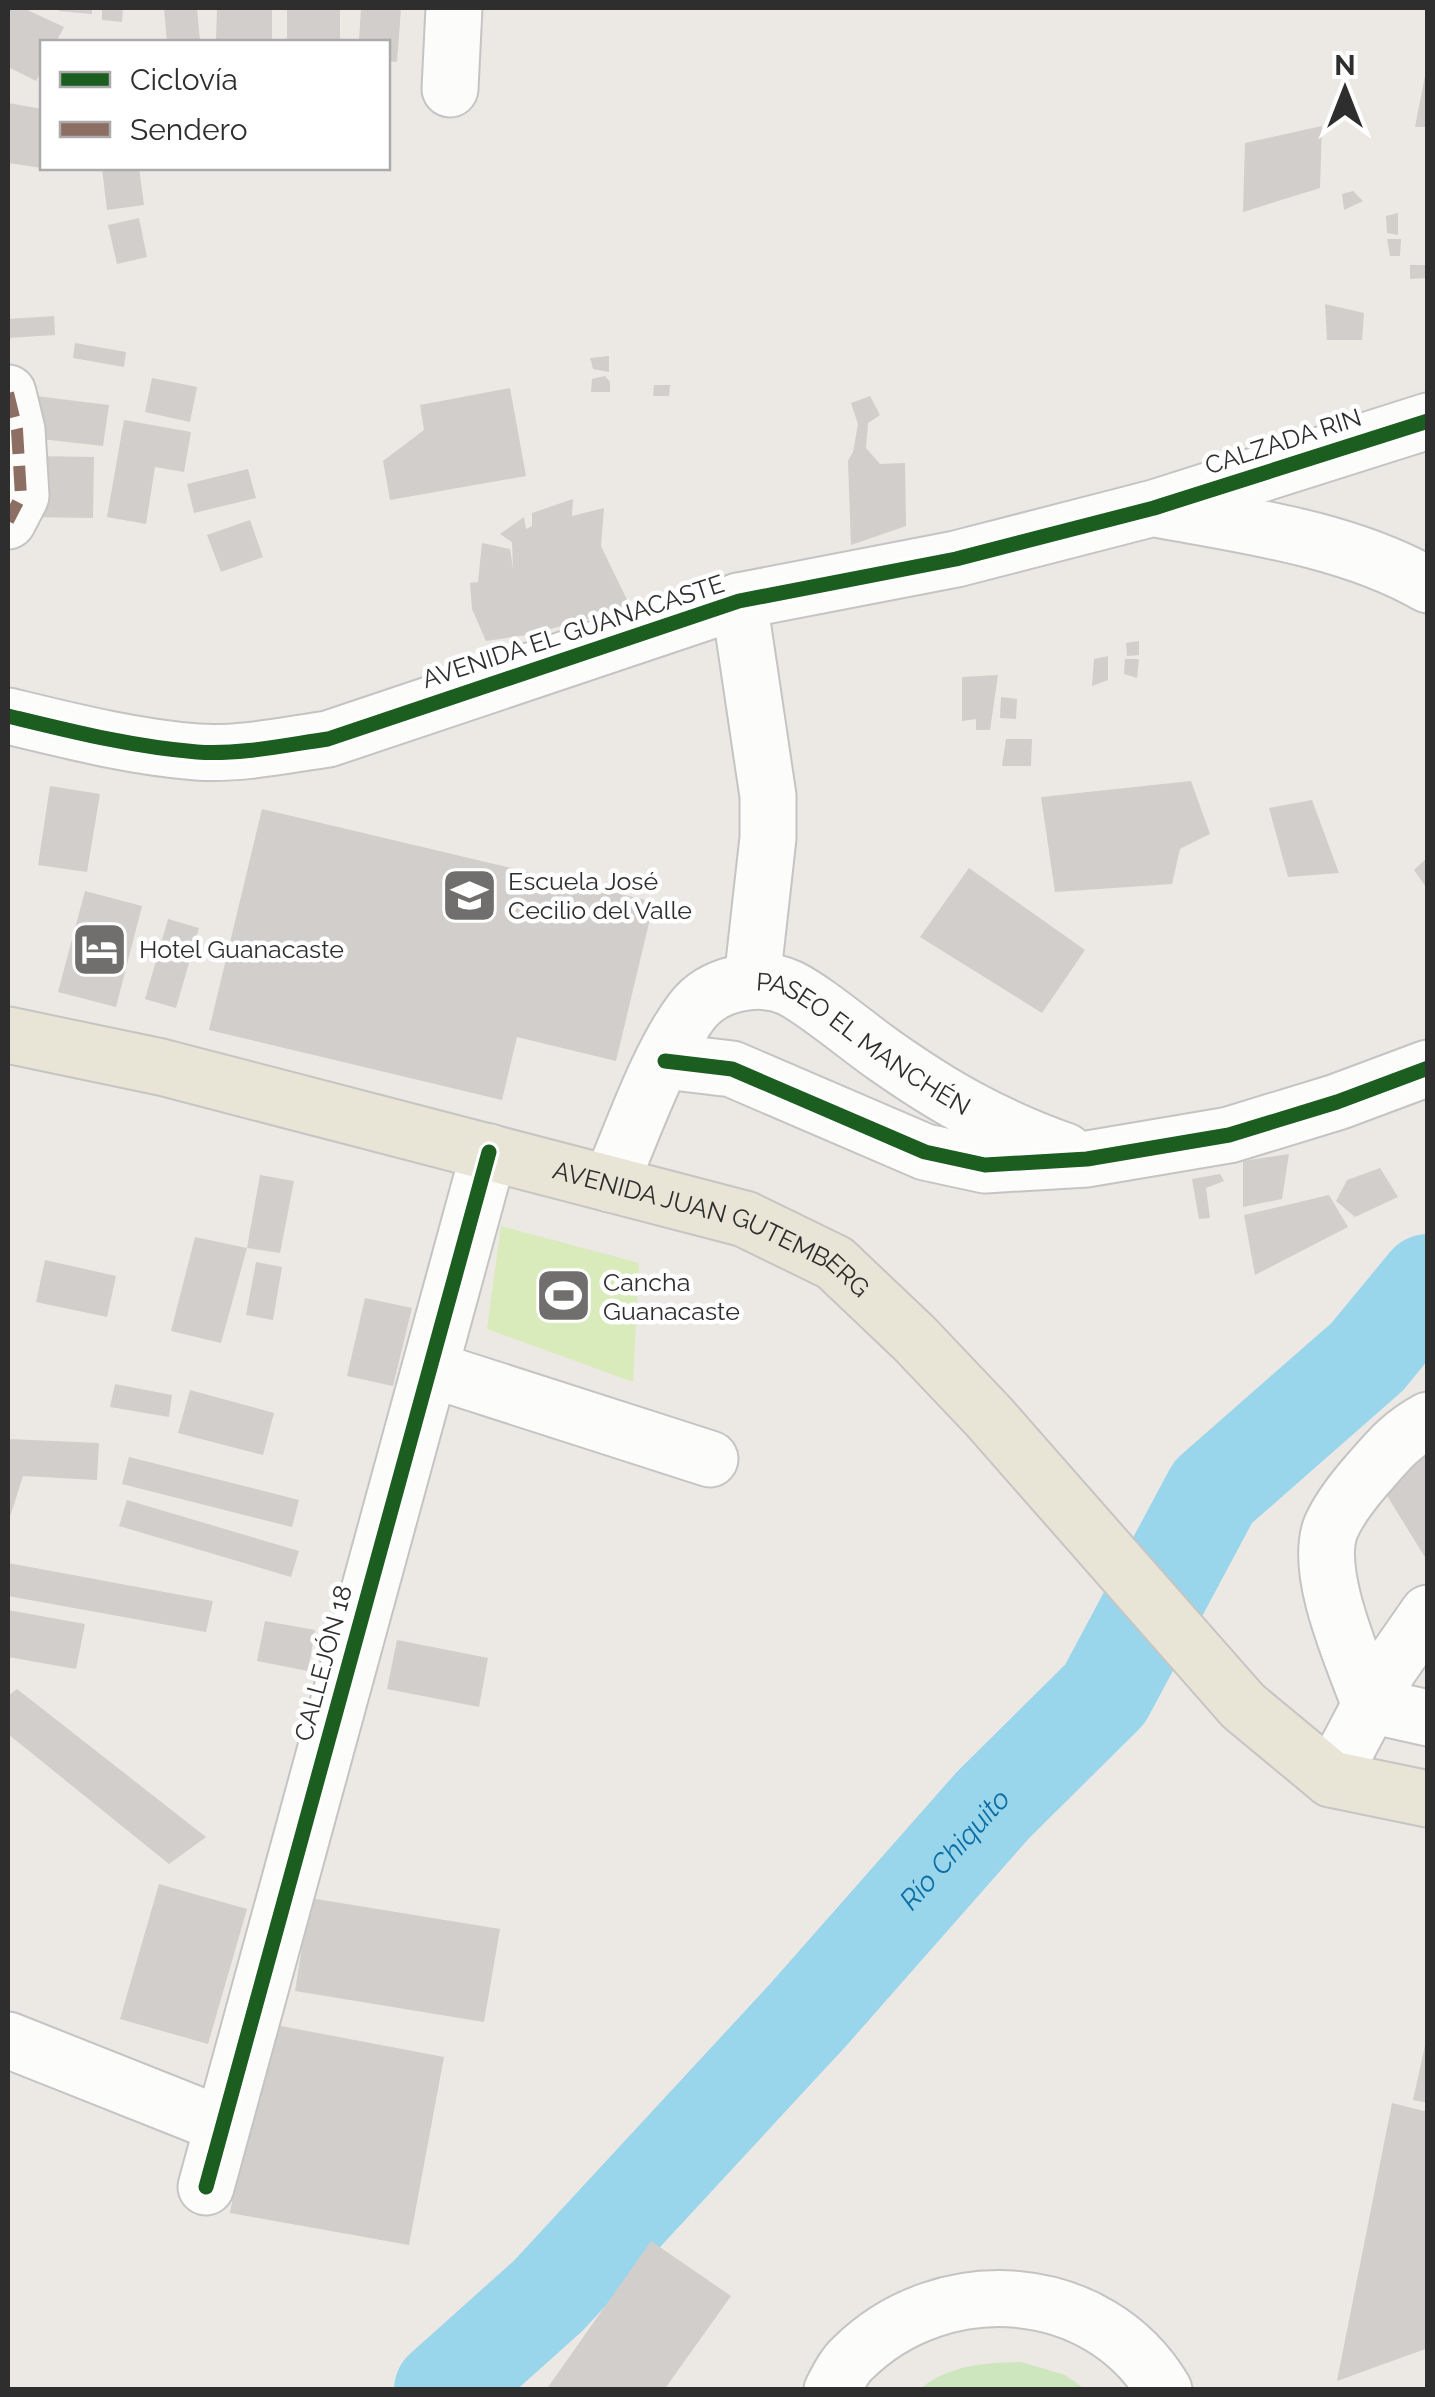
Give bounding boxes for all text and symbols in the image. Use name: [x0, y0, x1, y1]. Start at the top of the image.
legend: [40, 40, 390, 170]
north arrow: [1295, 40, 1395, 140]
text: N: [1334, 49, 1356, 82]
text: Ciclovía: [130, 62, 238, 97]
text: Sendero: [130, 112, 247, 147]
street label: CALZADA RIN: [1201, 402, 1365, 480]
street label: AVENIDA EL GUANACASTE: [418, 568, 728, 694]
school or university icon: Escuela José Cecilio del Valle: [439, 865, 499, 925]
place label: Escuela José Cecilio del Valle: [508, 866, 692, 925]
hotel icon: Hotel Guanacaste: [70, 919, 130, 979]
place label: Hotel Guanacaste: [139, 934, 344, 964]
street label: PASEO EL MANCHÉN: [755, 966, 976, 1121]
street label: AVENIDA JUAN GUTEMBERG: [550, 1155, 876, 1303]
sports icon: Cancha Guanacaste: [534, 1266, 594, 1326]
place label: Cancha Guanacaste: [603, 1267, 740, 1326]
street label: CALLEJÓN 18: [288, 1582, 358, 1744]
water label: Río Chiquito: [893, 1782, 1016, 1916]

